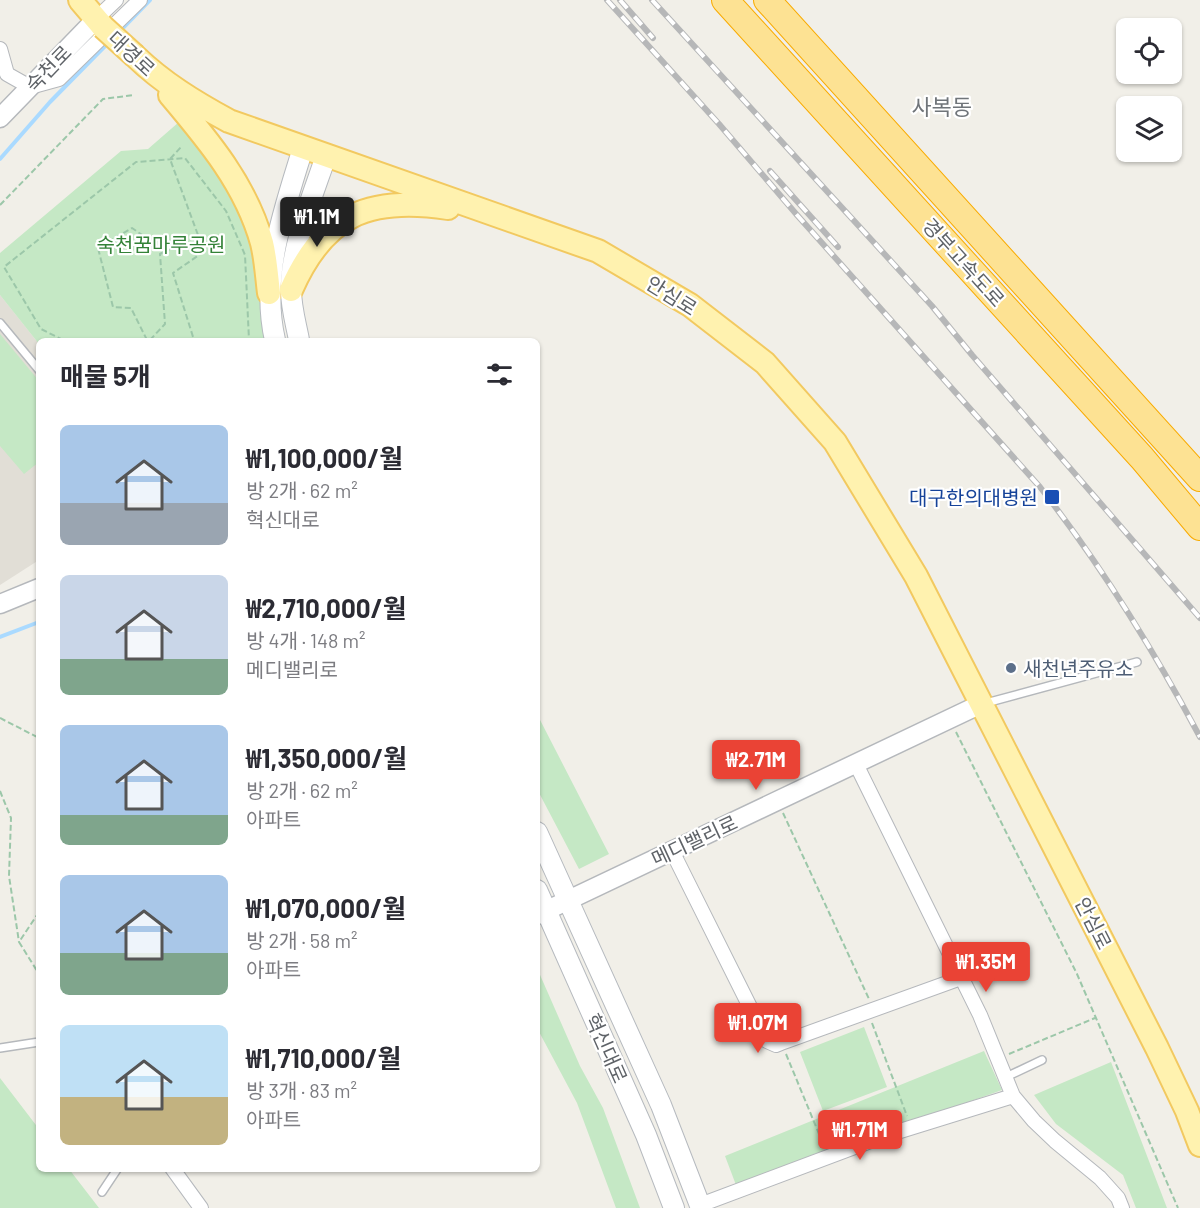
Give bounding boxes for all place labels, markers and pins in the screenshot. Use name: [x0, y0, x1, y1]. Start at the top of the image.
pin: ₩1.1M: [275, 197, 359, 248]
place label: 대구한의대병원: [909, 485, 1038, 509]
marker: 대구한의대병원: [1043, 488, 1061, 506]
place label: 새천년주유소: [1023, 656, 1133, 680]
marker: 새천년주유소: [1004, 661, 1018, 675]
pin: ₩2.71M: [707, 740, 805, 791]
pin: ₩1.35M: [937, 942, 1035, 993]
pin: ₩1.07M: [709, 1003, 807, 1054]
pin: ₩1.71M: [811, 1110, 909, 1161]

